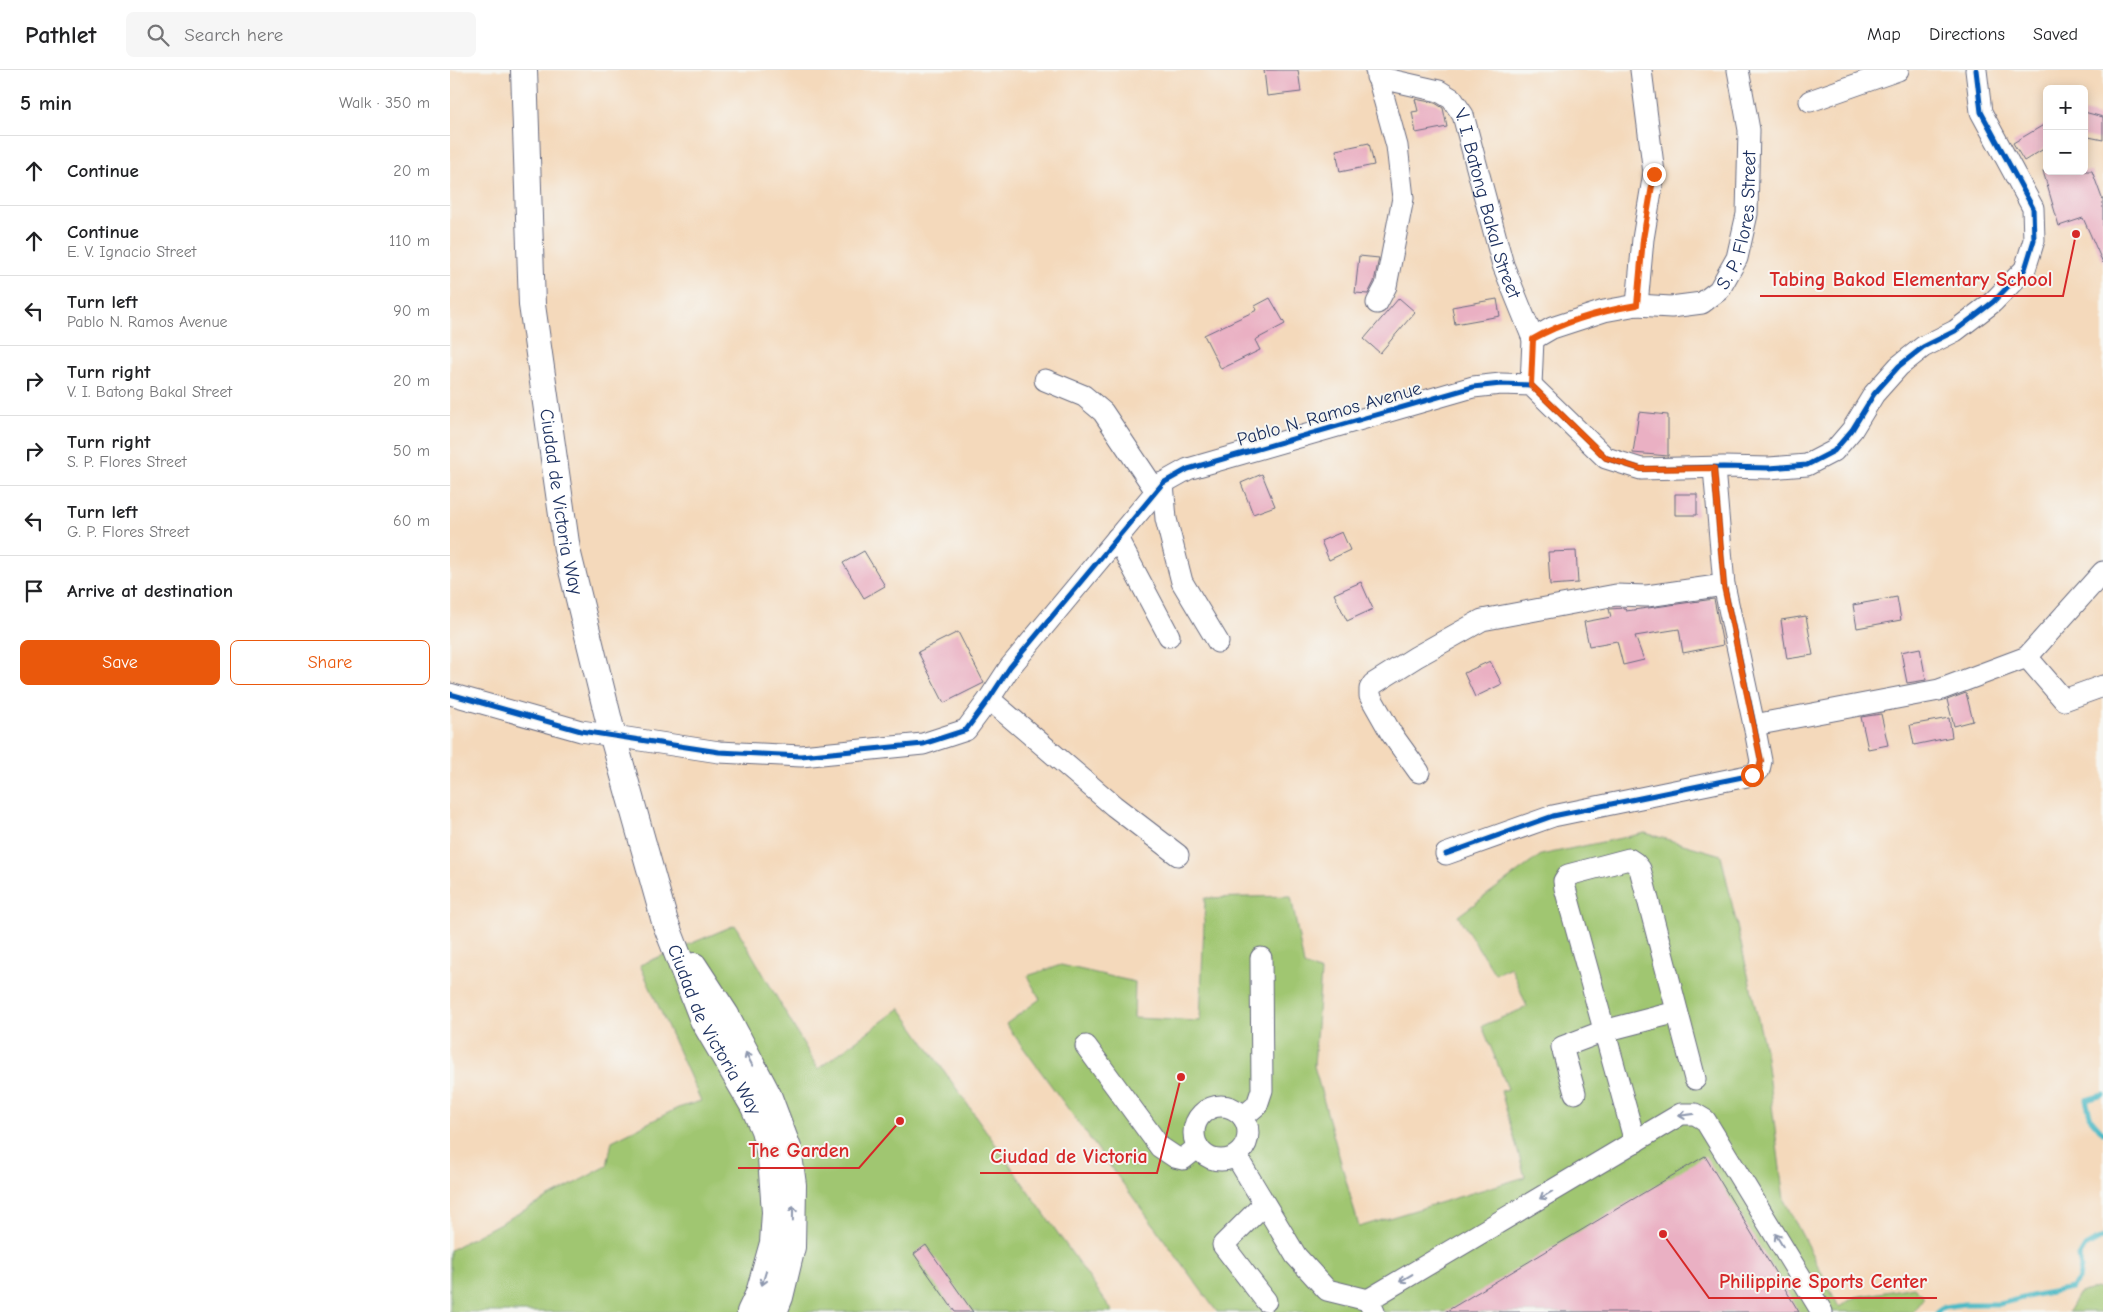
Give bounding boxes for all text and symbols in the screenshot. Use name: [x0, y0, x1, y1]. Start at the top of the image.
search box: [126, 12, 476, 57]
text: Pathlet: [25, 21, 96, 49]
icon: search: [144, 21, 172, 49]
text: Search here: [184, 24, 283, 46]
text: Map: [1867, 24, 1901, 45]
text: Directions: [1929, 24, 2005, 45]
text: Saved: [2033, 24, 2078, 45]
map controls: [2043, 85, 2088, 175]
button: +: [2043, 85, 2088, 130]
text: 5 min: [20, 91, 72, 115]
text: Walk · 350 m: [339, 94, 430, 112]
street label: V. I. Batong Bakal Street: [1450, 104, 1525, 302]
button: −: [2043, 130, 2088, 175]
street label: S. P. Flores Street: [1712, 150, 1761, 293]
icon: ahead: [20, 157, 48, 185]
text: Continue: [67, 160, 139, 182]
text: 20 m: [393, 162, 430, 180]
route end: [1643, 163, 1666, 186]
text: Continue: [67, 221, 139, 243]
icon: ahead: [20, 227, 48, 255]
text: 110 m: [389, 232, 430, 250]
text: E. V. Ignacio Street: [67, 243, 196, 261]
callout: Tabing Bakod Elementary School: [1760, 261, 2063, 296]
text: Tabing Bakod Elementary School: [1770, 268, 2052, 291]
text: Turn left: [67, 291, 138, 313]
icon: left: [20, 297, 48, 325]
text: 90 m: [393, 302, 430, 320]
text: Pablo N. Ramos Avenue: [67, 313, 228, 331]
text: Turn right: [67, 361, 151, 383]
icon: right: [20, 367, 48, 395]
text: 20 m: [393, 372, 430, 390]
street label: Pablo N. Ramos Avenue: [1235, 377, 1424, 451]
text: V. I. Batong Bakal Street: [67, 383, 232, 401]
street label: Ciudad de Victoria Way: [535, 407, 588, 598]
text: Turn right: [67, 431, 151, 453]
icon: right: [20, 437, 48, 465]
text: 50 m: [393, 442, 430, 460]
text: S. P. Flores Street: [67, 453, 187, 471]
text: Turn left: [67, 501, 138, 523]
icon: left: [20, 507, 48, 535]
text: 60 m: [393, 512, 430, 530]
text: G. P. Flores Street: [67, 523, 189, 541]
icon: arrive: [20, 577, 48, 605]
text: Arrive at destination: [67, 580, 233, 602]
button: Save: [20, 640, 220, 685]
button: Share: [230, 640, 430, 685]
route start: [1741, 764, 1764, 787]
street label: Ciudad de Victoria Way: [663, 941, 766, 1118]
one-way arrow: [744, 1052, 754, 1067]
one-way arrow: [1678, 1111, 1694, 1120]
callout: The Garden: [738, 1133, 859, 1168]
callout: Ciudad de Victoria: [980, 1138, 1157, 1173]
text: The Garden: [749, 1139, 849, 1162]
text: Ciudad de Victoria: [990, 1145, 1148, 1168]
one-way arrow: [1539, 1191, 1553, 1201]
one-way arrow: [788, 1205, 798, 1222]
one-way arrow: [1773, 1234, 1783, 1248]
callout: Philippine Sports Center: [1709, 1263, 1937, 1298]
one-way arrow: [758, 1270, 768, 1286]
text: Philippine Sports Center: [1719, 1270, 1927, 1293]
one-way arrow: [1399, 1273, 1413, 1283]

